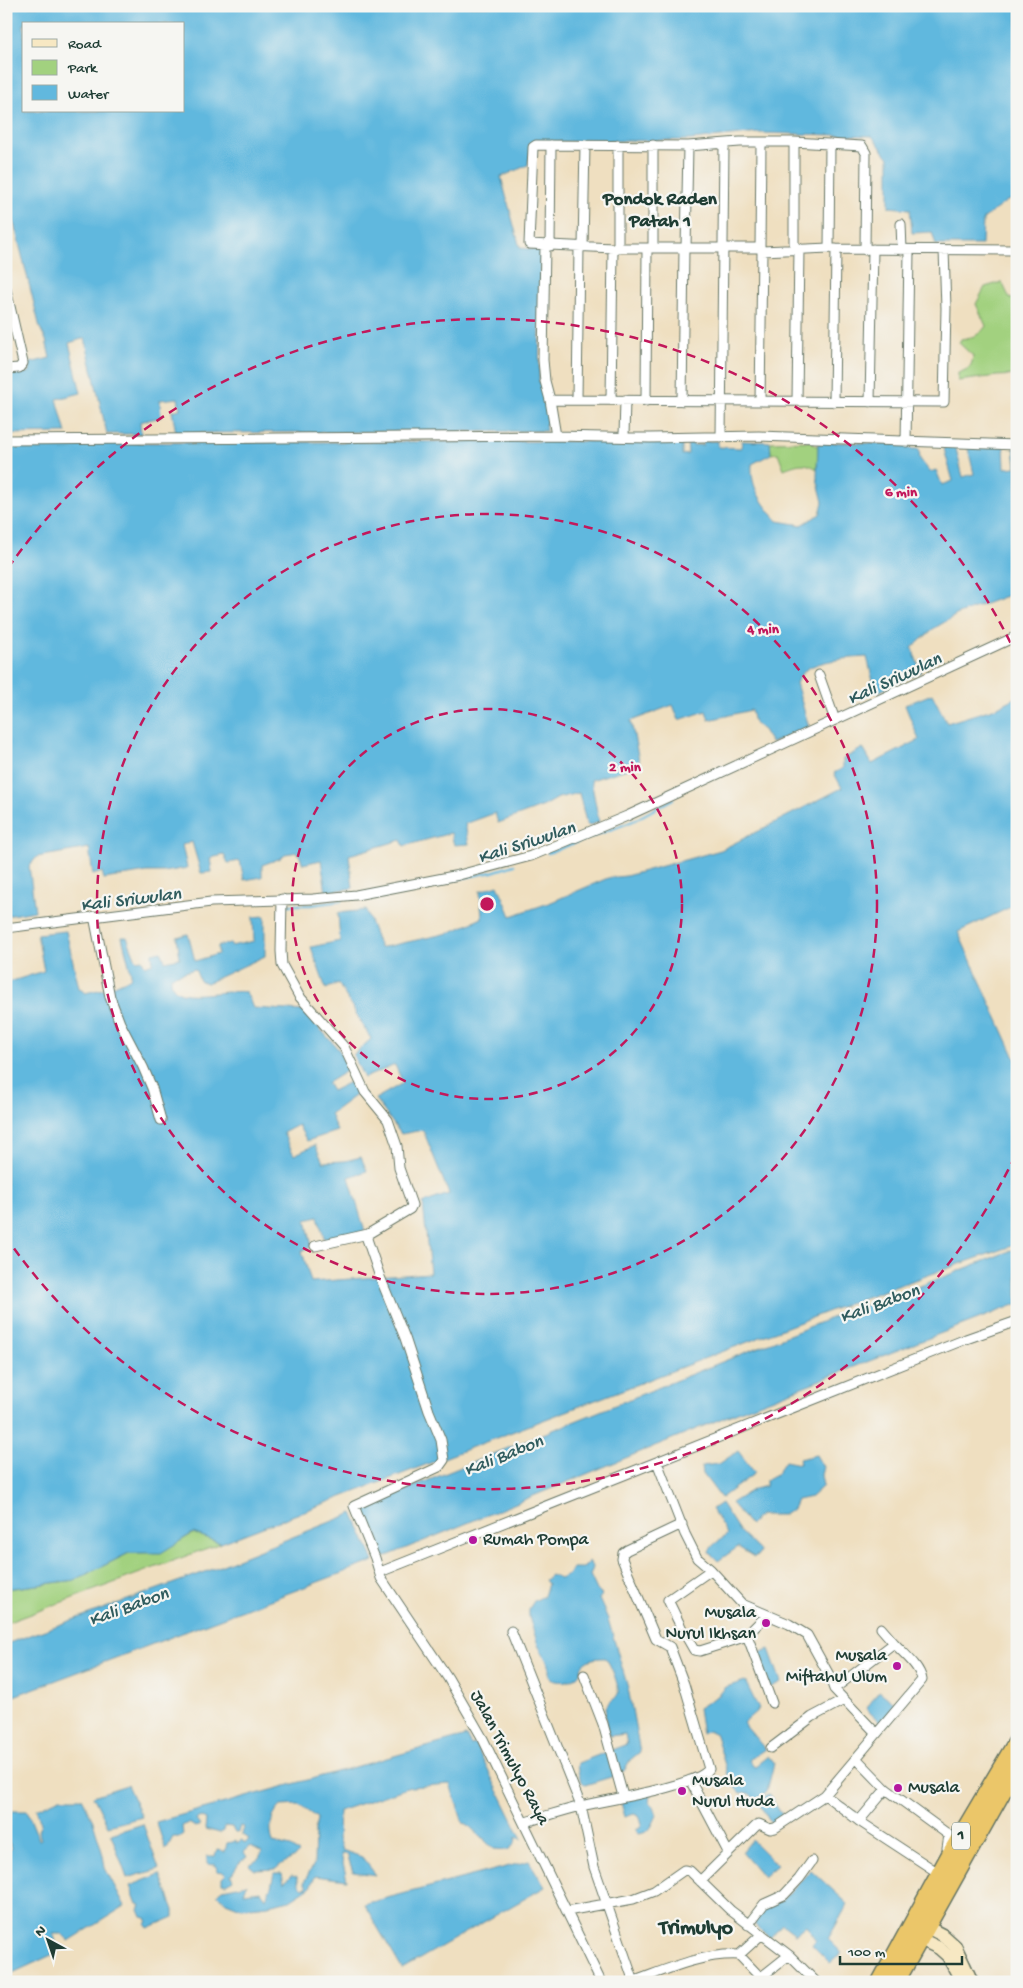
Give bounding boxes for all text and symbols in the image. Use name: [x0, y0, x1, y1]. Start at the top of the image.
legend: [22, 22, 185, 112]
text: Road: [68, 36, 102, 54]
text: Park: [67, 60, 98, 78]
text: Water: [68, 86, 110, 104]
district label: Pondok Raden Patah 1: [602, 189, 718, 234]
text: 6 min: [885, 484, 918, 502]
text: 4 min: [746, 621, 780, 639]
water label: Kali Sriwulan: [844, 648, 946, 712]
text: 2 min: [609, 759, 642, 777]
water label: Kali Sriwulan: [475, 817, 579, 871]
water label: Kali Sriwulan: [80, 883, 183, 919]
centre of rings: [478, 895, 496, 913]
water label: Kali Babon: [837, 1280, 924, 1330]
water label: Kali Babon: [461, 1430, 548, 1483]
place label: Rumah Pompa: [483, 1530, 589, 1551]
marker: Rumah Pompa: [467, 1534, 479, 1546]
water label: Kali Babon: [86, 1583, 173, 1633]
place label: Musala Nurul Ikhsan: [666, 1603, 757, 1645]
marker: Musala Nurul Ikhsan: [760, 1617, 772, 1629]
place label: Musala Miftahul Ulum: [786, 1646, 888, 1688]
marker: Musala Miftahul Ulum: [891, 1660, 903, 1672]
street label: Jalan Trimulyo Raya: [465, 1687, 554, 1830]
place label: Musala Nurul Huda: [692, 1771, 776, 1813]
place label: Musala: [908, 1778, 961, 1799]
marker: Musala: [892, 1782, 904, 1794]
marker: Musala Nurul Huda: [676, 1785, 688, 1797]
road number: 1: [952, 1822, 970, 1850]
north arrow: [22, 1916, 72, 1966]
district label: Trimulyo: [657, 1916, 734, 1942]
text: N: [32, 1923, 50, 1941]
scale bar: [840, 1933, 963, 1965]
text: 100 m: [847, 1944, 886, 1962]

